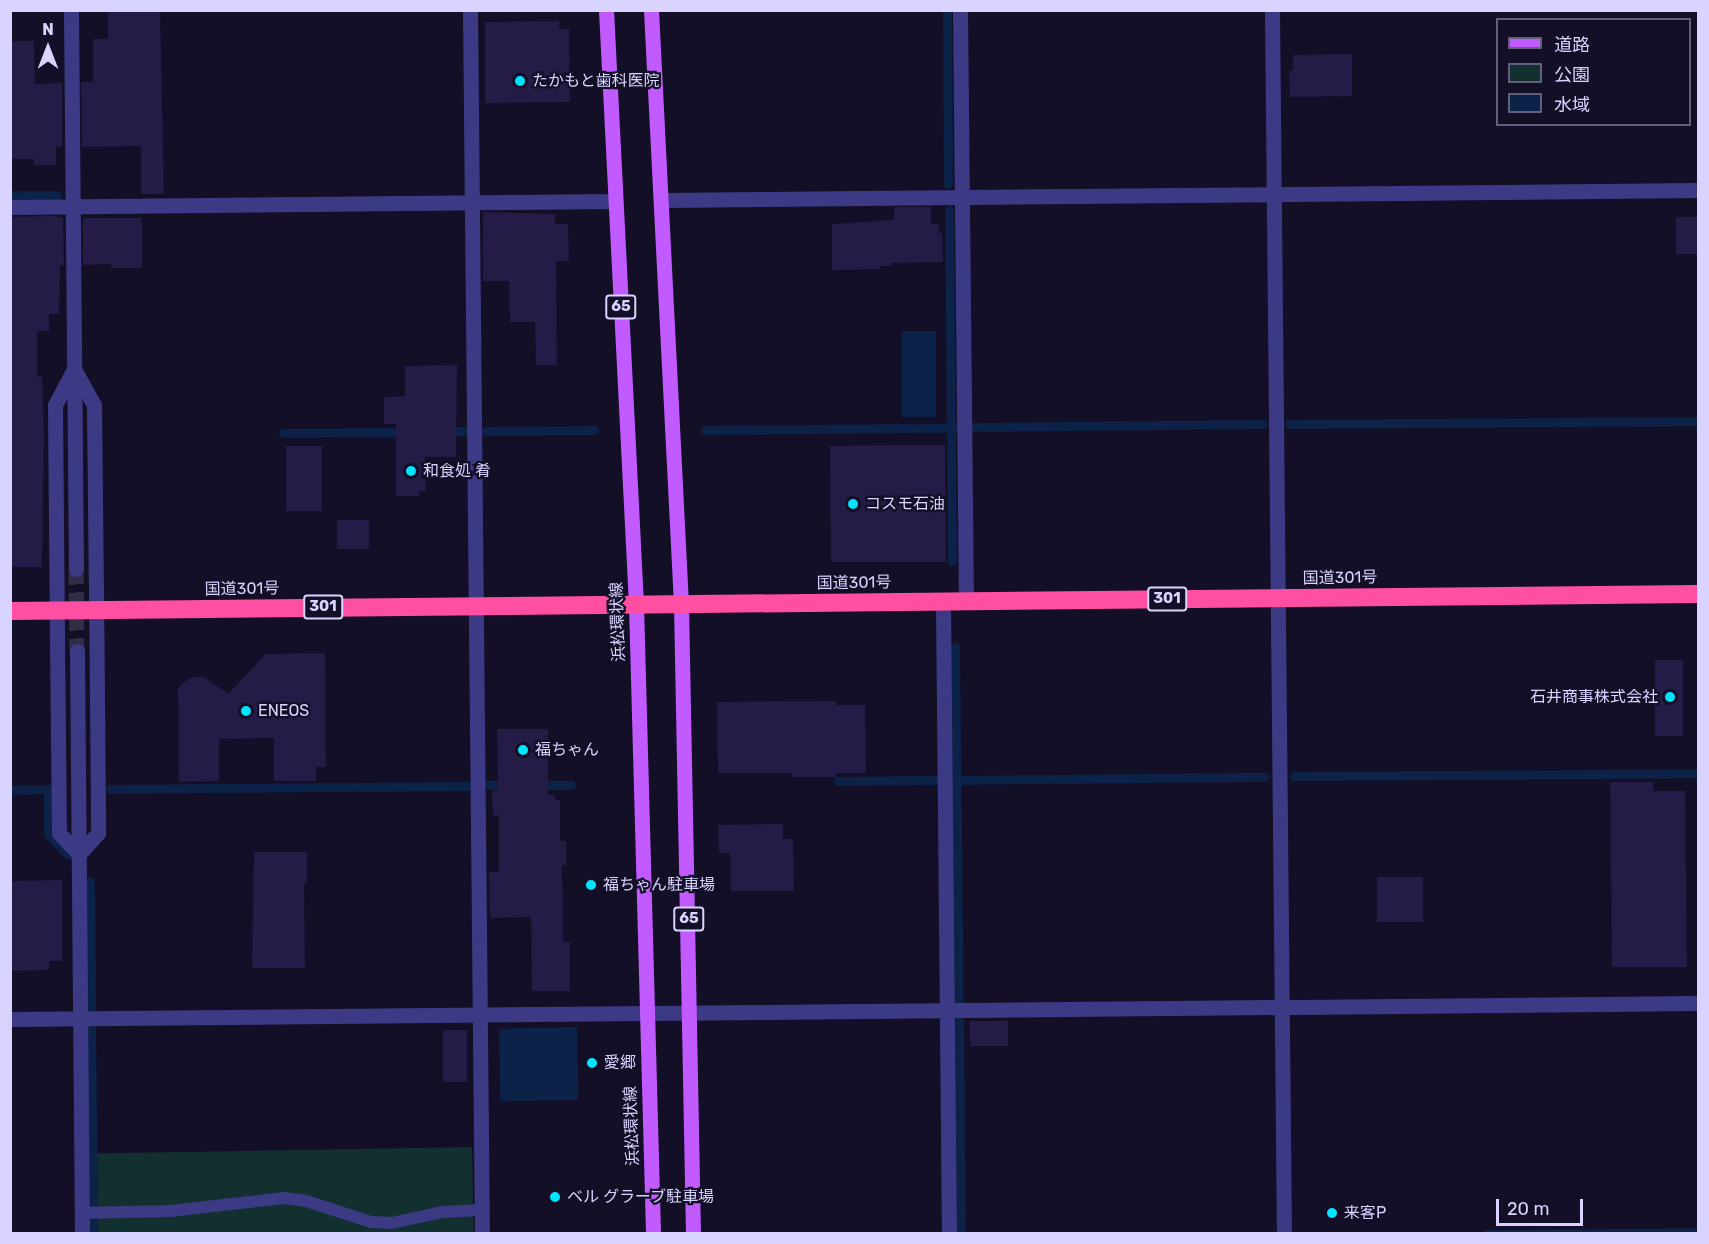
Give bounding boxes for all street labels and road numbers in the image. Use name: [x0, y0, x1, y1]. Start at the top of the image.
road number: 65: [604, 295, 638, 319]
street label: 国道301号: [1303, 568, 1377, 588]
street label: 国道301号: [817, 573, 891, 593]
street label: 国道301号: [205, 579, 279, 599]
street label: 浜松環状線: [607, 582, 629, 662]
road number: 301: [1146, 587, 1188, 611]
road number: 301: [302, 595, 344, 619]
road number: 65: [672, 907, 706, 931]
street label: 浜松環状線: [621, 1086, 643, 1166]

